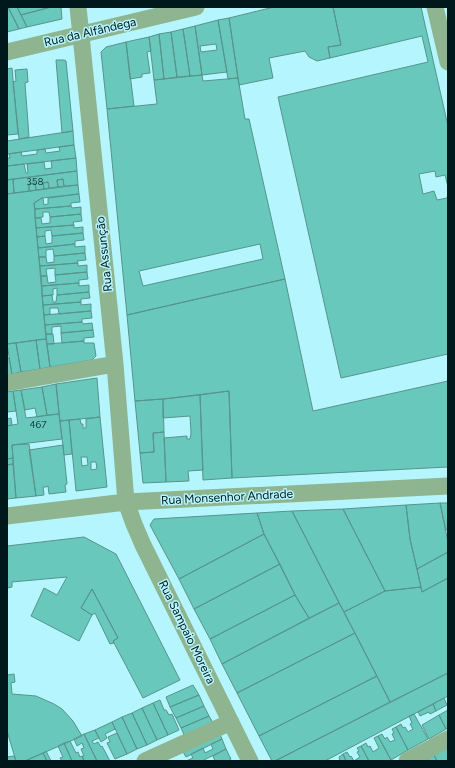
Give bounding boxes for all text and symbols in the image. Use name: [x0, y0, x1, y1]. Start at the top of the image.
street label: Rua da Alfândega: [43, 15, 137, 49]
house number: 358: [26, 175, 44, 188]
street label: Rua Assunção: [93, 216, 115, 292]
house number: 467: [29, 418, 47, 431]
street label: Rua Monsenhor Andrade: [161, 487, 294, 507]
street label: Rua Sampaio Moreira: [156, 578, 218, 686]

